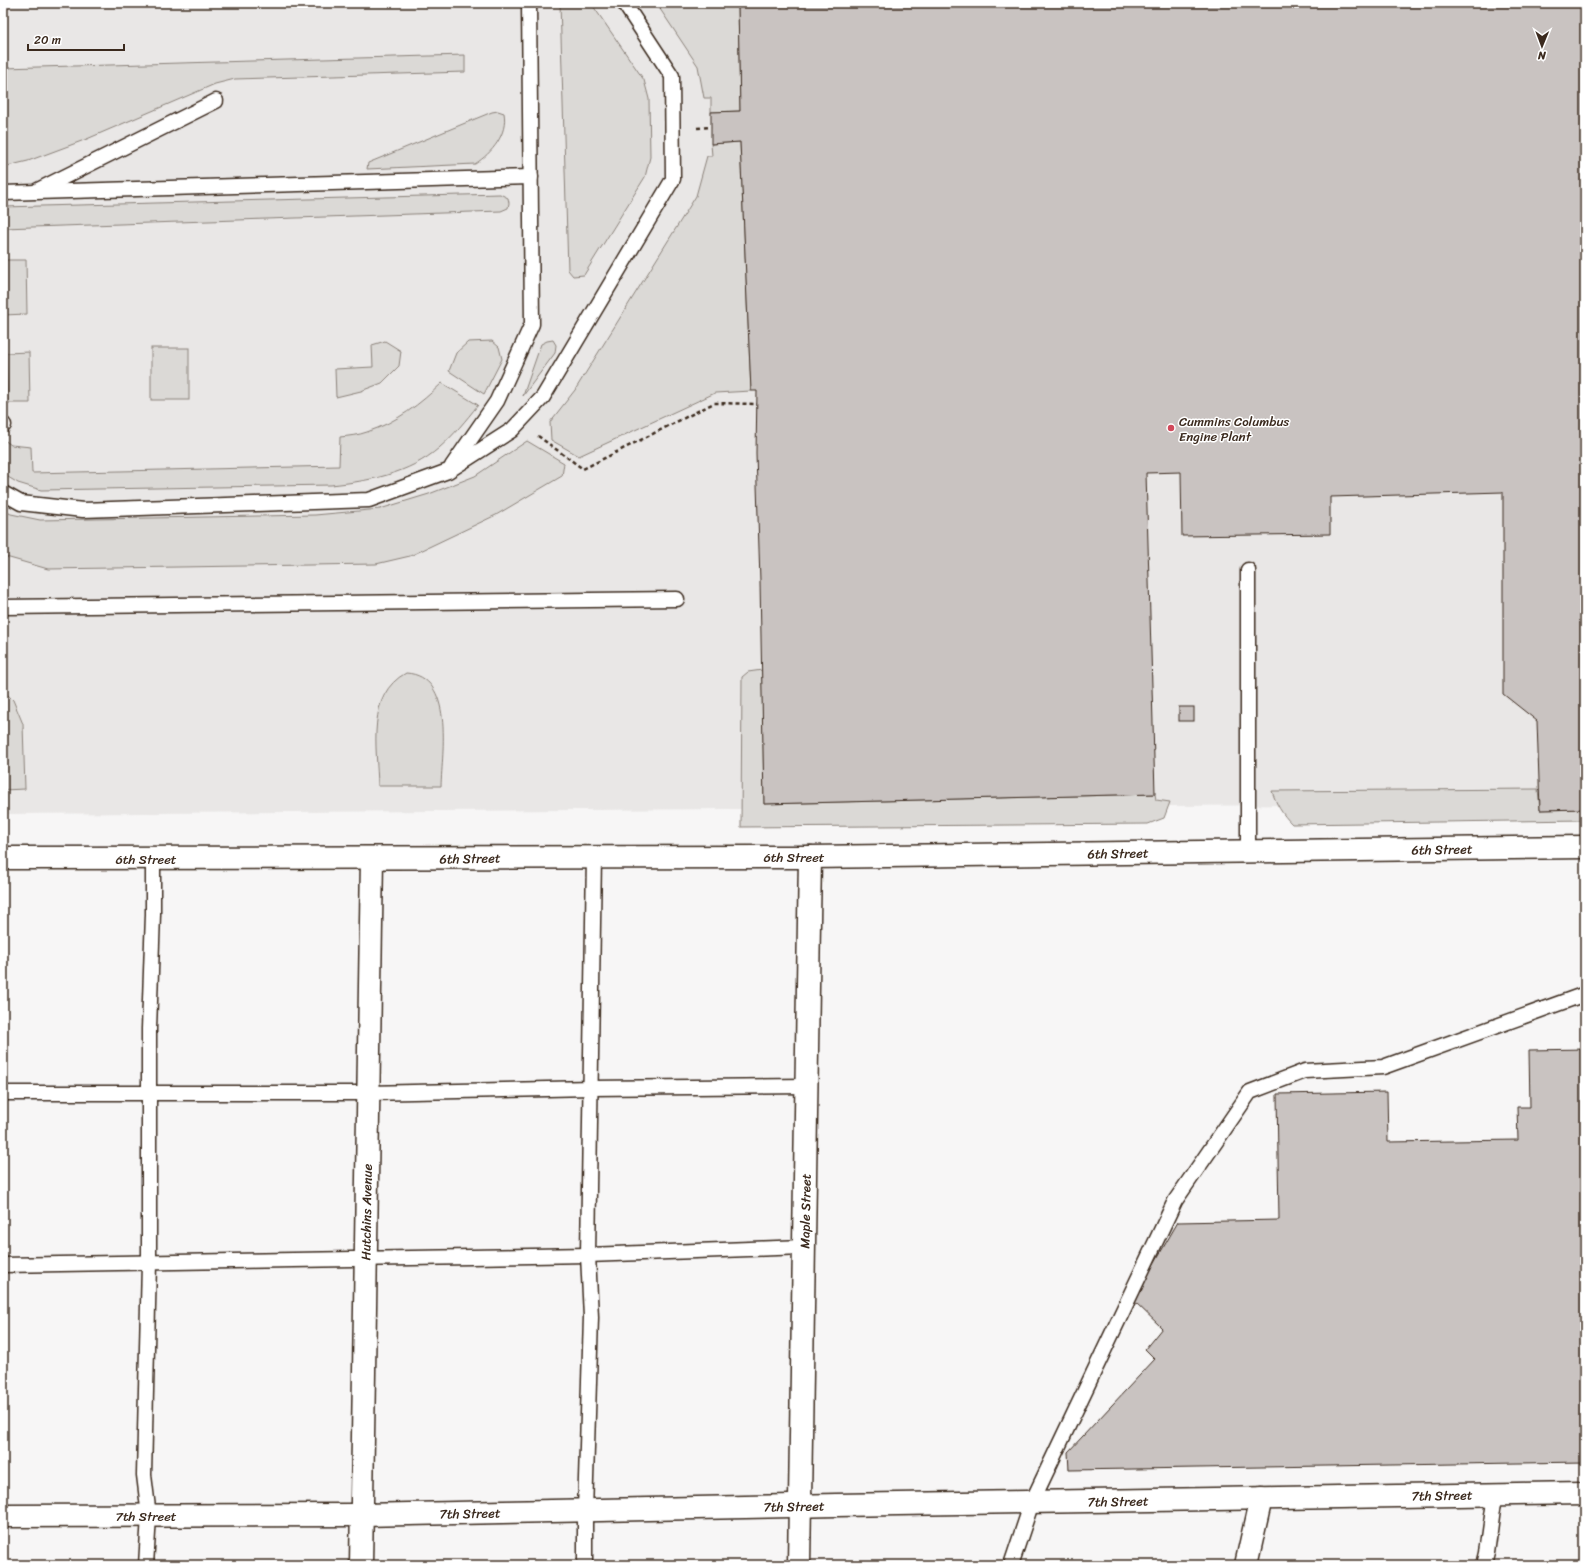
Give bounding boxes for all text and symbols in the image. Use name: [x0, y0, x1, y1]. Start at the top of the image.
scale bar: [28, 26, 124, 52]
north arrow: [1522, 26, 1562, 66]
text: 20 m: [34, 29, 61, 51]
text: N: [1537, 46, 1547, 65]
place label: Cummins Columbus Engine Plant: [1179, 410, 1289, 448]
marker: Cummins Columbus Engine Plant: [1166, 423, 1176, 433]
street label: 6th Street: [1411, 837, 1473, 862]
street label: 6th Street: [1087, 841, 1149, 866]
street label: 6th Street: [439, 846, 501, 871]
street label: 6th Street: [763, 846, 825, 869]
street label: 6th Street: [115, 848, 177, 871]
street label: Hutchins Avenue: [354, 1163, 379, 1261]
street label: Maple Street: [793, 1173, 818, 1249]
street label: 7th Street: [1411, 1483, 1473, 1508]
street label: 7th Street: [1087, 1489, 1149, 1514]
street label: 7th Street: [763, 1494, 825, 1519]
street label: 7th Street: [439, 1501, 501, 1526]
street label: 7th Street: [115, 1505, 177, 1528]

